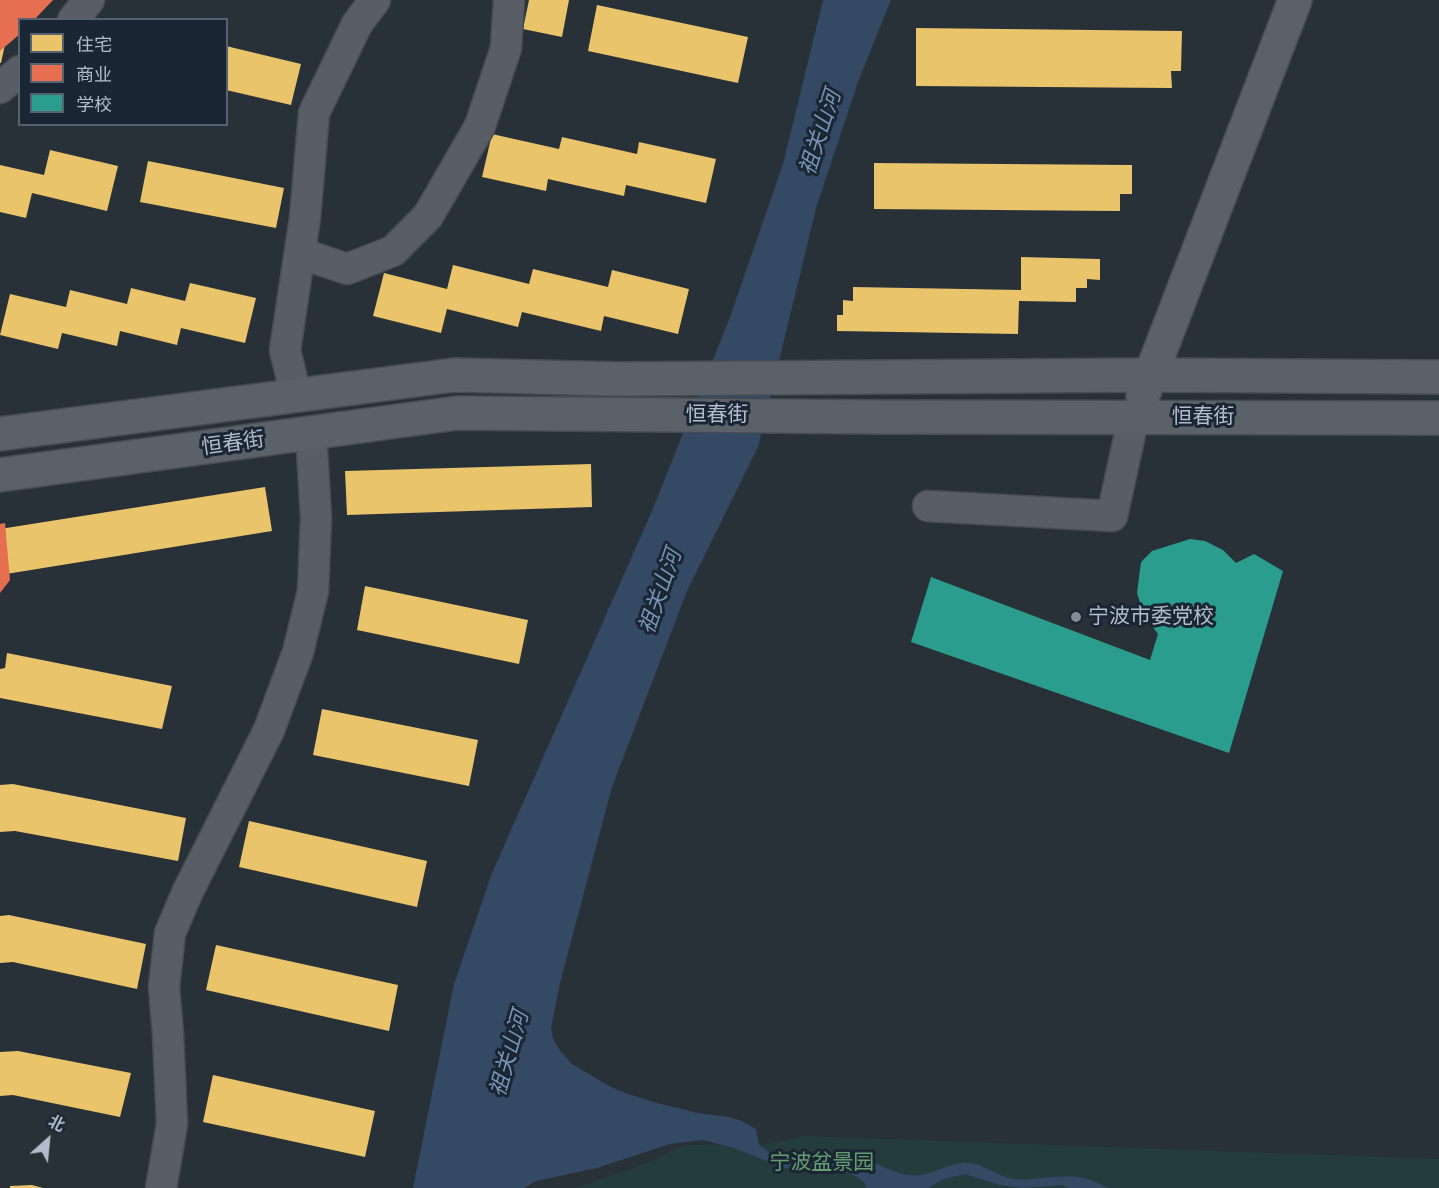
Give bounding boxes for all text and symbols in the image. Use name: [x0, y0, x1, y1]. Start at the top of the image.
legend: [18, 18, 228, 126]
text: 住宅: [76, 34, 112, 56]
text: 商业: [76, 64, 112, 86]
water label: 祖关山河: [795, 87, 847, 179]
text: 学校: [76, 94, 112, 116]
street label: 恒春街: [686, 402, 748, 428]
street label: 恒春街: [1172, 404, 1234, 430]
street label: 恒春街: [200, 427, 266, 461]
water label: 祖关山河: [634, 546, 688, 638]
place label: 宁波市委党校: [1088, 604, 1214, 630]
marker: 宁波市委党校: [1069, 610, 1083, 624]
water label: 祖关山河: [485, 1008, 535, 1100]
north arrow: [18, 1110, 78, 1170]
text: 北: [45, 1111, 68, 1136]
park label: 宁波盆景园: [770, 1150, 874, 1176]

